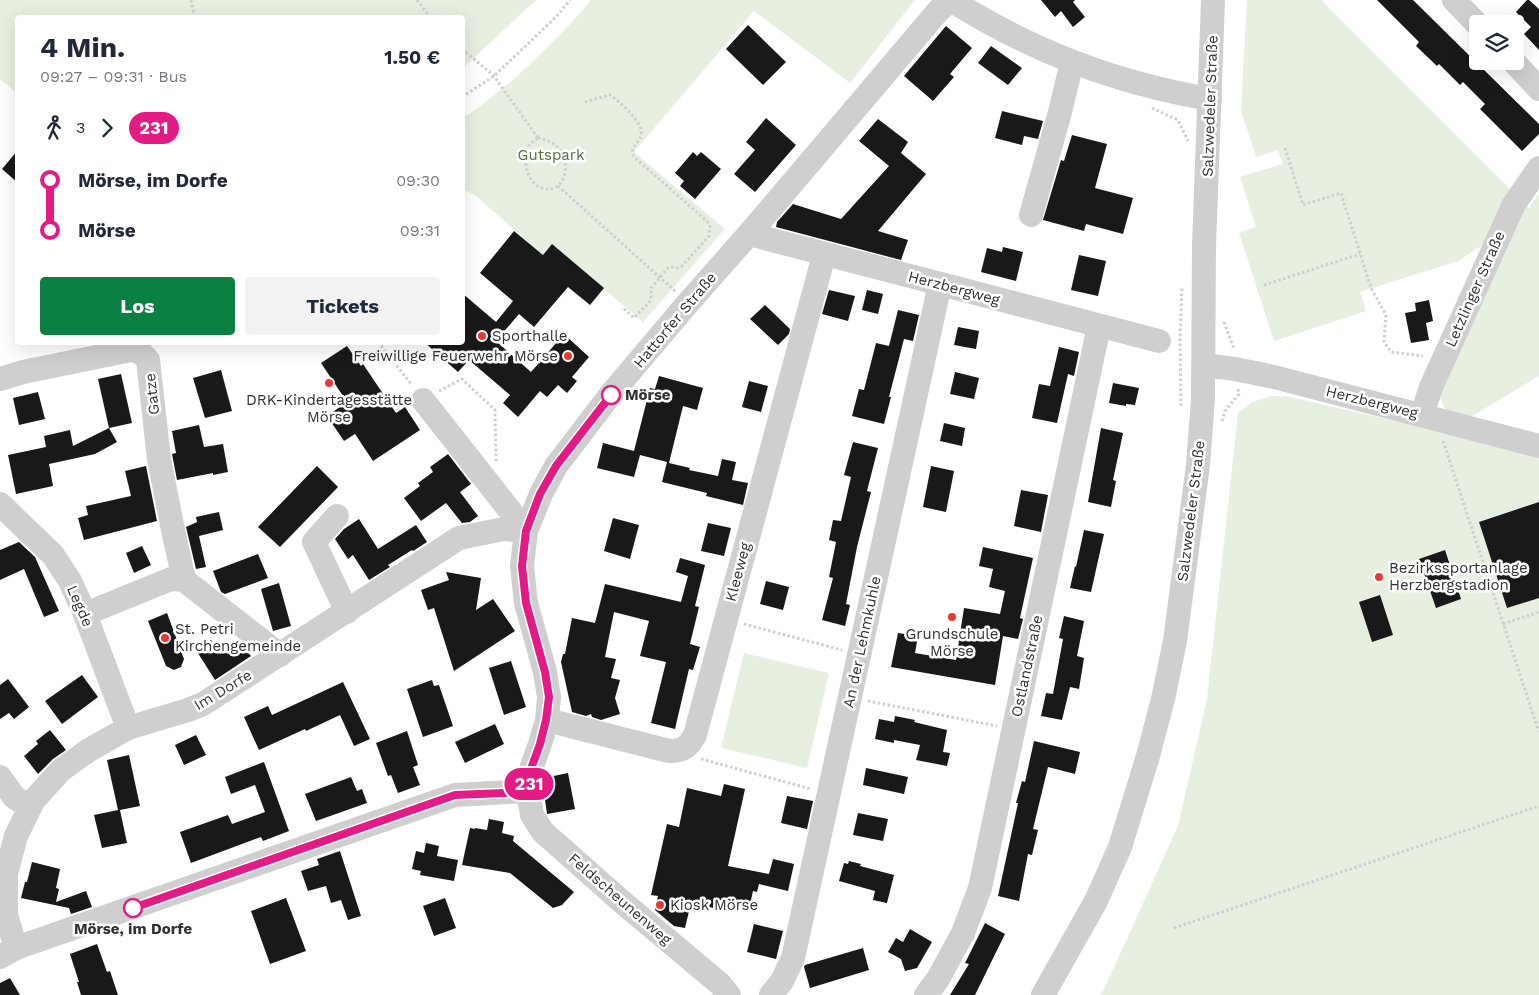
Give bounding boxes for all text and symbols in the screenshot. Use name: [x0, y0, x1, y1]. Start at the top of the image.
map controls: [1469, 15, 1524, 70]
button: layers: [1469, 15, 1524, 70]
text: 4 Min.: [40, 31, 125, 64]
street label: Salzwedeler Straße: [1199, 35, 1221, 177]
text: 1.50 €: [384, 46, 440, 69]
text: 09:27 – 09:31 · Bus: [40, 67, 187, 86]
icon: walk: [40, 114, 68, 142]
icon: forward: [93, 114, 121, 142]
text: 231: [139, 117, 169, 138]
text: 3: [76, 118, 85, 137]
park label: Gutspark: [518, 146, 585, 164]
text: Mörse, im Dorfe: [78, 169, 228, 192]
text: 09:30: [396, 171, 440, 190]
text: Mörse: [78, 219, 136, 242]
text: 09:31: [400, 221, 440, 240]
street label: Letzlinger Straße: [1441, 228, 1509, 350]
street label: Herzbergweg: [906, 267, 1002, 309]
street label: Hattorfer Straße: [630, 269, 720, 371]
button: Los: [40, 277, 235, 335]
button: Tickets: [245, 277, 440, 335]
place label: Sporthalle: [492, 327, 568, 345]
marker: Sporthalle: [476, 330, 488, 342]
place label: Freiwillige Feuerwehr Mörse: [353, 347, 558, 365]
marker: Freiwillige Feuerwehr Mörse: [562, 350, 574, 362]
street label: Gatze: [141, 372, 163, 416]
marker: DRK-Kindertagesstätte Mörse: [323, 377, 335, 389]
street label: Herzbergweg: [1324, 382, 1420, 422]
marker: Mörse: [601, 385, 621, 405]
place label: Mörse: [625, 386, 671, 404]
place label: DRK-Kindertagesstätte Mörse: [246, 391, 412, 426]
street label: Salzwedeler Straße: [1173, 439, 1209, 583]
street label: Kleeweg: [721, 540, 755, 604]
place label: Bezirkssportanlage Herzbergstadion: [1389, 559, 1528, 594]
marker: Bezirkssportanlage Herzbergstadion: [1373, 571, 1385, 583]
street label: An der Lehmkuhle: [839, 574, 885, 710]
street label: Legde: [63, 582, 97, 630]
marker: Grundschule Mörse: [946, 611, 958, 623]
street label: Ostlandstraße: [1007, 613, 1047, 719]
place label: St. Petri Kirchengemeinde: [175, 620, 301, 655]
place label: Grundschule Mörse: [905, 625, 999, 660]
marker: St. Petri Kirchengemeinde: [159, 632, 171, 644]
street label: Im Dorfe: [191, 666, 255, 714]
line badge: 231: [500, 768, 558, 800]
text: 231: [514, 773, 544, 794]
street label: Feldscheunenweg: [565, 849, 675, 949]
place label: Kiosk Mörse: [670, 896, 758, 914]
marker: Mörse, im Dorfe: [123, 898, 143, 918]
marker: Kiosk Mörse: [654, 899, 666, 911]
place label: Mörse, im Dorfe: [74, 920, 192, 938]

